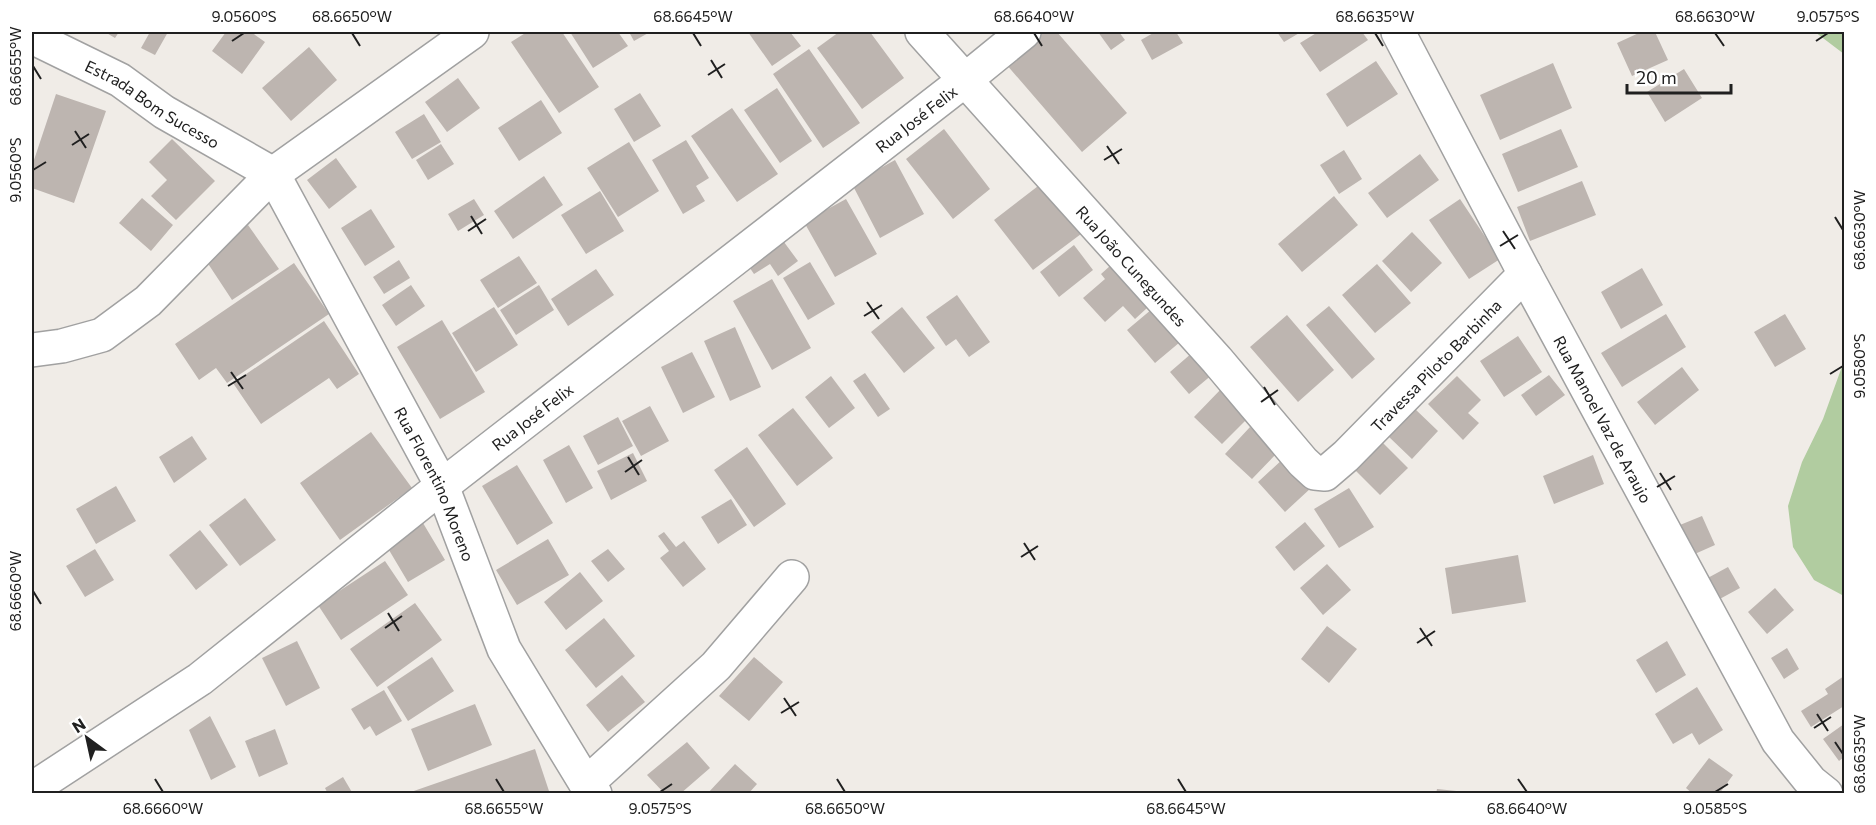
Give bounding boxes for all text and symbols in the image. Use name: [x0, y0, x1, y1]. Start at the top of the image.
text: 9.0560°S: [211, 7, 277, 25]
text: 68.6650°W: [312, 7, 392, 25]
text: 68.6645°W: [653, 7, 733, 25]
text: 68.6640°W: [994, 7, 1074, 25]
text: 68.6635°W: [1336, 7, 1414, 25]
text: 68.6630°W: [1675, 7, 1755, 25]
text: 9.0575°S: [1797, 7, 1860, 25]
text: 68.6655°W: [6, 26, 24, 106]
street label: Estrada Bom Sucesso: [82, 55, 223, 151]
scale bar: [1627, 57, 1730, 95]
text: 20 m: [1636, 66, 1677, 88]
street label: Rua José Felix: [871, 80, 961, 156]
text: 9.0560°S: [6, 137, 24, 203]
text: 68.6630°W: [1850, 190, 1868, 270]
street label: Rua João Cunegundes: [1073, 201, 1191, 330]
street label: Travessa Piloto Barbinha: [1366, 295, 1505, 435]
street label: Rua Manoel Vaz de Araujo: [1550, 332, 1656, 506]
text: 9.0580°S: [1850, 333, 1868, 399]
street label: Rua José Felix: [487, 378, 577, 454]
street label: Rua Florentino Moreno: [391, 403, 479, 563]
text: 68.6660°W: [6, 551, 24, 631]
north arrow: [57, 708, 117, 768]
text: N: [68, 714, 89, 736]
text: 68.6635°W: [1850, 715, 1868, 793]
text: 68.6660°W: [123, 799, 203, 817]
text: 68.6655°W: [464, 799, 544, 817]
text: 9.0575°S: [629, 799, 692, 817]
text: 68.6650°W: [805, 799, 885, 817]
text: 68.6645°W: [1146, 799, 1226, 817]
text: 68.6640°W: [1487, 799, 1567, 817]
text: 9.0585°S: [1683, 799, 1747, 817]

